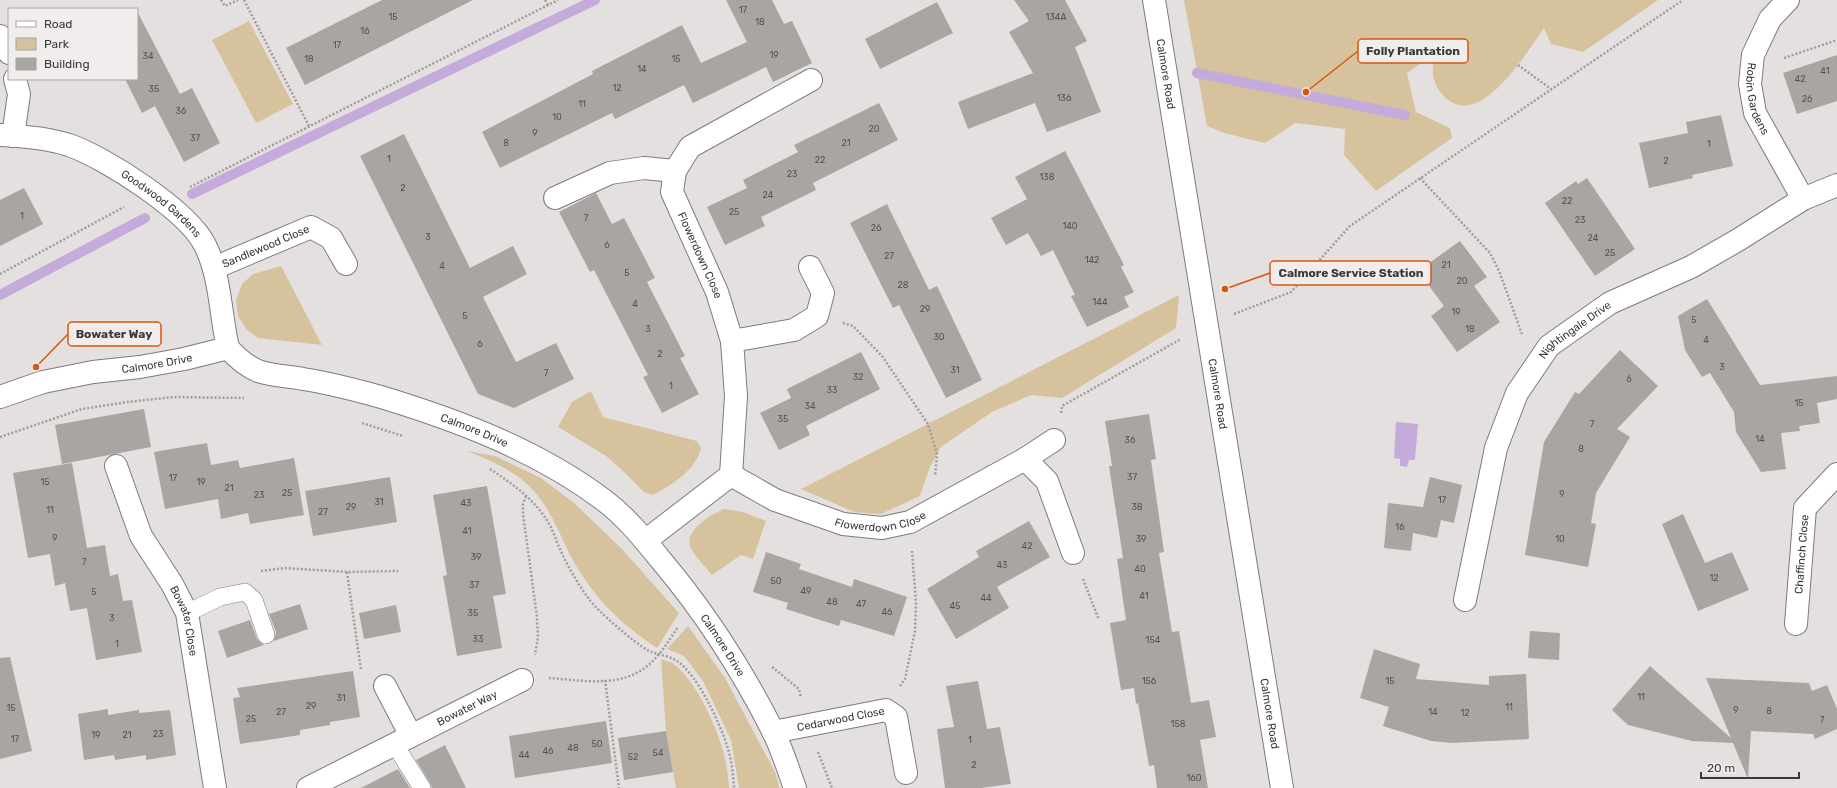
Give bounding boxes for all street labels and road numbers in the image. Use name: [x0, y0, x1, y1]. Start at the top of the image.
street label: Calmore Road: [1154, 38, 1178, 110]
street label: Robin Gardens: [1743, 62, 1772, 137]
street label: Goodwood Gardens: [119, 167, 205, 240]
street label: Flowerdown Close: [675, 210, 725, 300]
street label: Sandlewood Close: [220, 222, 311, 270]
street label: Nightingale Drive: [1536, 298, 1613, 361]
street label: Calmore Drive: [121, 351, 194, 375]
street label: Calmore Road: [1206, 358, 1230, 430]
street label: Calmore Drive: [439, 411, 510, 450]
street label: Flowerdown Close: [833, 508, 928, 534]
street label: Chaffinch Close: [1792, 514, 1811, 594]
street label: Bowater Close: [168, 583, 200, 657]
street label: Calmore Drive: [698, 611, 748, 679]
street label: Calmore Road: [1258, 677, 1282, 750]
street label: Bowater Way: [435, 687, 499, 728]
street label: Cedarwood Close: [796, 704, 886, 734]

